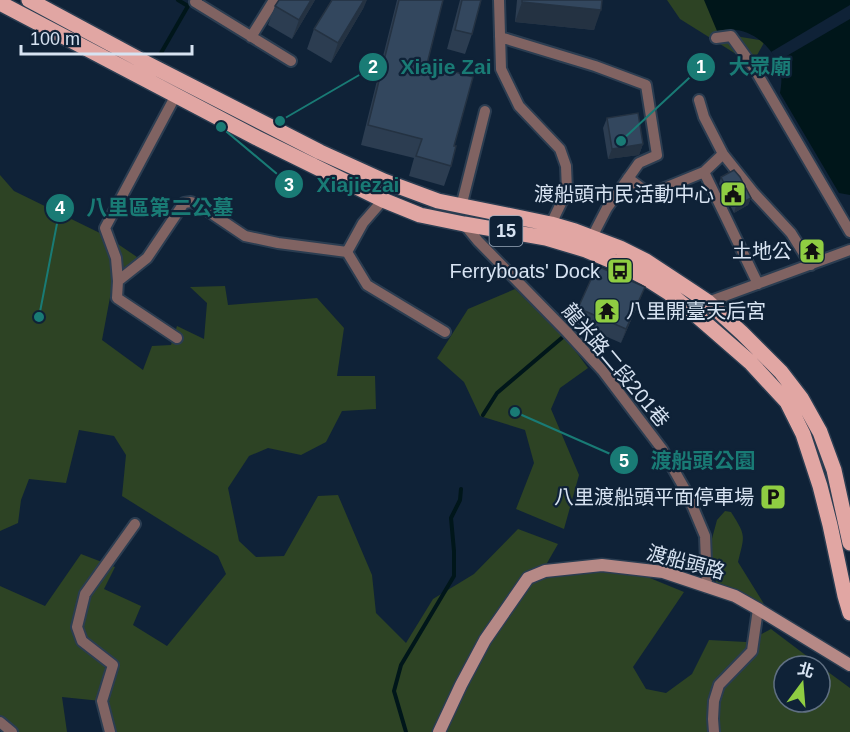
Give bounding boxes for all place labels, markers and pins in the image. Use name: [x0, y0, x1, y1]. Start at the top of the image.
callout: 大眾廟: [686, 47, 803, 86]
callout: Xiajie Zai: [358, 48, 503, 87]
callout: Xiajiezai: [274, 165, 411, 204]
public building icon: 渡船頭市民活動中心: [718, 179, 748, 209]
place label: 渡船頭市民活動中心: [534, 183, 714, 205]
callout: 八里區第二公墓: [45, 188, 246, 227]
temple icon: 土地公: [797, 236, 827, 266]
place label: 土地公: [732, 240, 792, 262]
bus stop icon: Ferryboats' Dock: [605, 256, 635, 286]
place label: Ferryboats' Dock: [449, 260, 601, 282]
temple icon: 八里開臺天后宮: [592, 296, 622, 326]
place label: 八里開臺天后宮: [626, 300, 766, 322]
callout: 渡船頭公園: [609, 441, 768, 480]
parking icon: 八里渡船頭平面停車場: [758, 482, 788, 512]
place label: 八里渡船頭平面停車場: [554, 486, 754, 508]

